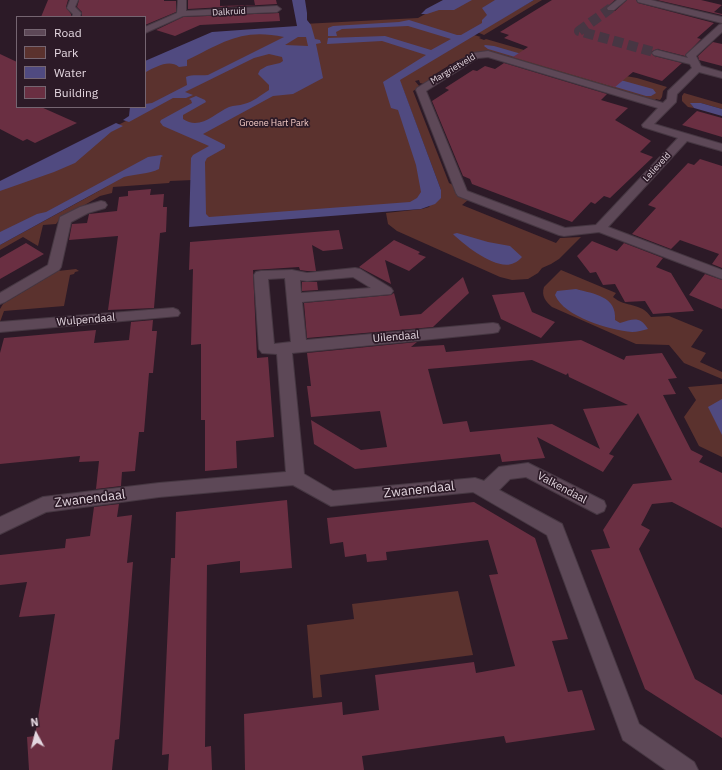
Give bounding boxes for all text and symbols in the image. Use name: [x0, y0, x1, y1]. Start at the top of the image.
street label: Dalkruid: [212, 6, 246, 18]
legend: [16, 16, 146, 108]
text: Road: [54, 25, 82, 40]
text: Park: [54, 45, 78, 60]
street label: Margrietveld: [429, 51, 477, 87]
text: Water: [54, 65, 86, 80]
text: Building: [54, 85, 98, 100]
park label: Groene Hart Park: [239, 118, 309, 128]
street label: Lelieveld: [641, 150, 673, 184]
street label: Wulpendaal: [56, 311, 116, 329]
street label: Uilendaal: [372, 328, 420, 346]
street label: Valkendaal: [535, 469, 589, 507]
street label: Zwanendaal: [383, 479, 455, 501]
street label: Zwanendaal: [54, 487, 126, 511]
north arrow: [16, 714, 56, 754]
text: N: [30, 715, 39, 730]

